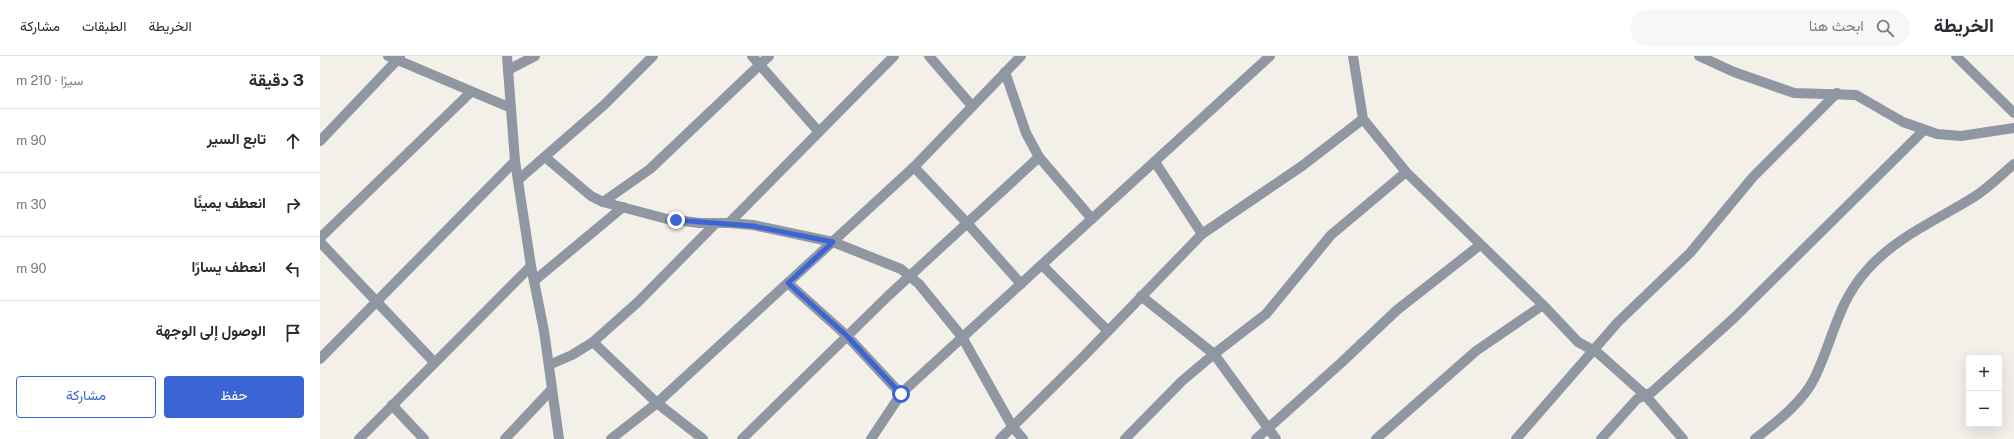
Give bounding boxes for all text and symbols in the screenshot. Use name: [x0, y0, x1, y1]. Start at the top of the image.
search box: [1630, 10, 1910, 46]
text: الخريطة: [1934, 14, 1994, 36]
text: ابحث هنا: [1809, 17, 1864, 34]
icon: search: [1874, 17, 1896, 39]
text: مشاركة: [20, 18, 60, 34]
text: الطبقات: [82, 18, 126, 34]
text: الخريطة: [148, 18, 192, 34]
text: 3 دقيقة: [249, 70, 304, 90]
text: سيرًا · 210 m: [16, 73, 83, 88]
text: تابع السير: [207, 130, 266, 147]
icon: ahead: [282, 130, 304, 152]
text: 90 m: [16, 133, 46, 148]
text: انعطف يمينًا: [193, 194, 266, 211]
icon: right: [282, 194, 304, 216]
text: 30 m: [16, 197, 46, 212]
route end: [667, 211, 685, 229]
text: انعطف يسارًا: [192, 258, 266, 275]
icon: left: [282, 258, 304, 280]
text: 90 m: [16, 261, 46, 276]
text: الوصول إلى الوجهة: [156, 322, 266, 339]
icon: arrive: [282, 322, 304, 344]
map controls: [1966, 355, 2002, 427]
button: +: [1966, 355, 2002, 391]
button: مشاركة: [16, 376, 156, 418]
button: حفظ: [164, 376, 304, 418]
route start: [892, 385, 910, 403]
button: −: [1966, 391, 2002, 427]

